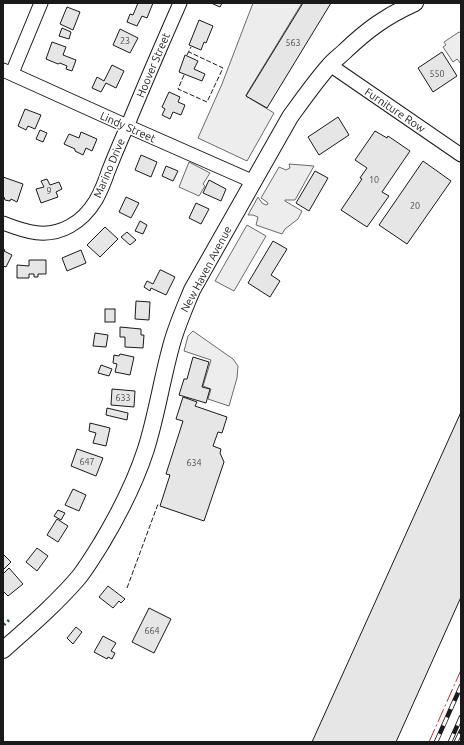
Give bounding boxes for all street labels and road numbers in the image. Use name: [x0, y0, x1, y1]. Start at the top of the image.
street label: Hoover Street: [134, 30, 172, 99]
street label: Furniture Row: [363, 85, 428, 135]
street label: Lindy Street: [98, 109, 158, 145]
street label: Marino Drive: [91, 137, 127, 199]
street label: New Haven Avenue: [178, 224, 234, 314]

